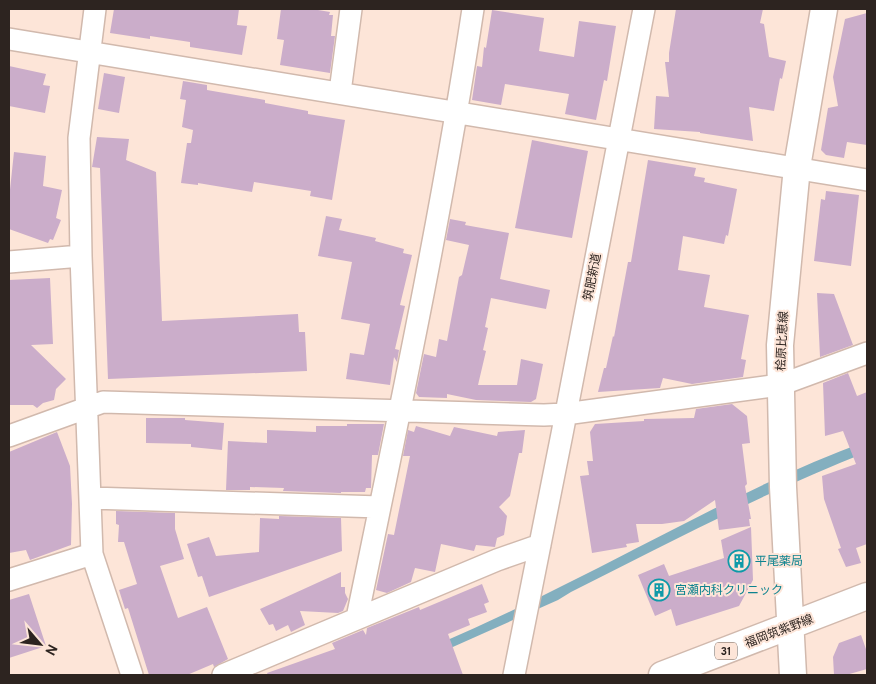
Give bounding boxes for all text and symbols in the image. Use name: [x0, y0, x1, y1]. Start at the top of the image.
street label: 筑肥新道: [581, 252, 605, 302]
street label: 桧原比恵線: [773, 311, 793, 371]
building icon: 平尾薬局: [727, 549, 751, 573]
place label: 平尾薬局: [755, 554, 803, 570]
building icon: 宮瀬内科クリニック: [647, 578, 671, 602]
place label: 宮瀬内科クリニック: [675, 583, 783, 599]
street label: 福岡筑紫野線: [743, 612, 816, 652]
north arrow: [15, 619, 65, 669]
text: N: [40, 641, 60, 658]
road number: 31: [715, 642, 737, 659]

